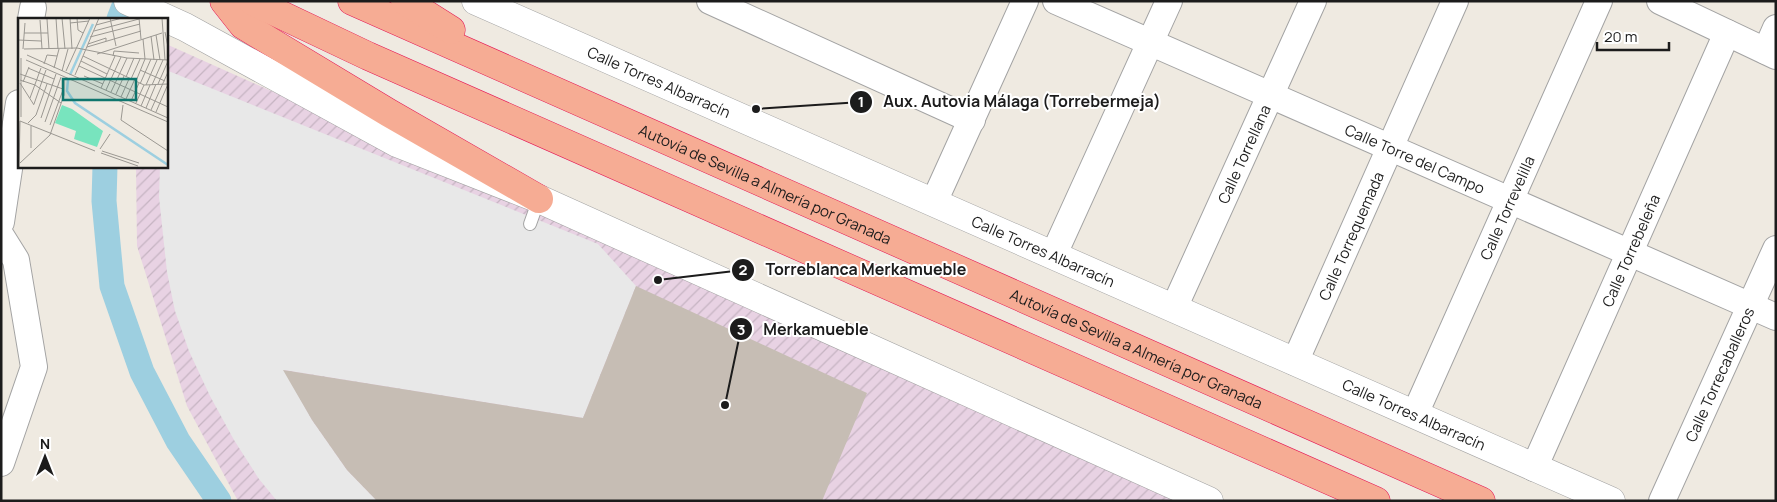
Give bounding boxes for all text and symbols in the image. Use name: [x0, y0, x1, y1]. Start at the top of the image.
inset map: [18, 18, 168, 168]
scale bar: [1597, 20, 1670, 52]
text: 20 m: [1604, 26, 1637, 47]
street label: Calle Torres Albarracín: [584, 41, 734, 122]
callout: Aux. Autovia Málaga (Torrebermeja): [849, 86, 1171, 117]
text: Aux. Autovia Málaga (Torrebermeja): [883, 90, 1161, 112]
text: 1: [858, 91, 864, 112]
street label: Calle Torrellana: [1212, 101, 1275, 207]
street label: Autovía de Sevilla a Almería por Granada: [636, 119, 895, 249]
street label: Calle Torre del Campo: [1342, 119, 1488, 198]
street label: Calle Torrevelilla: [1475, 152, 1539, 263]
street label: Calle Torrequemada: [1313, 168, 1389, 303]
street label: Calle Torrebeleña: [1596, 191, 1665, 310]
street label: Calle Torres Albarracín: [968, 210, 1118, 292]
callout: Torreblanca Merkamueble: [730, 254, 976, 285]
text: Torreblanca Merkamueble: [766, 258, 967, 280]
text: 2: [739, 259, 748, 280]
street label: Autovía de Sevilla a Almería por Granada: [1007, 283, 1266, 414]
street label: Calle Torrecaballeros: [1680, 304, 1759, 445]
callout: Merkamueble: [728, 314, 879, 345]
text: Merkamueble: [763, 318, 869, 340]
text: 3: [737, 319, 745, 340]
street label: Calle Torres Albarracín: [1339, 373, 1489, 455]
north arrow: [20, 432, 70, 482]
text: N: [40, 434, 50, 453]

